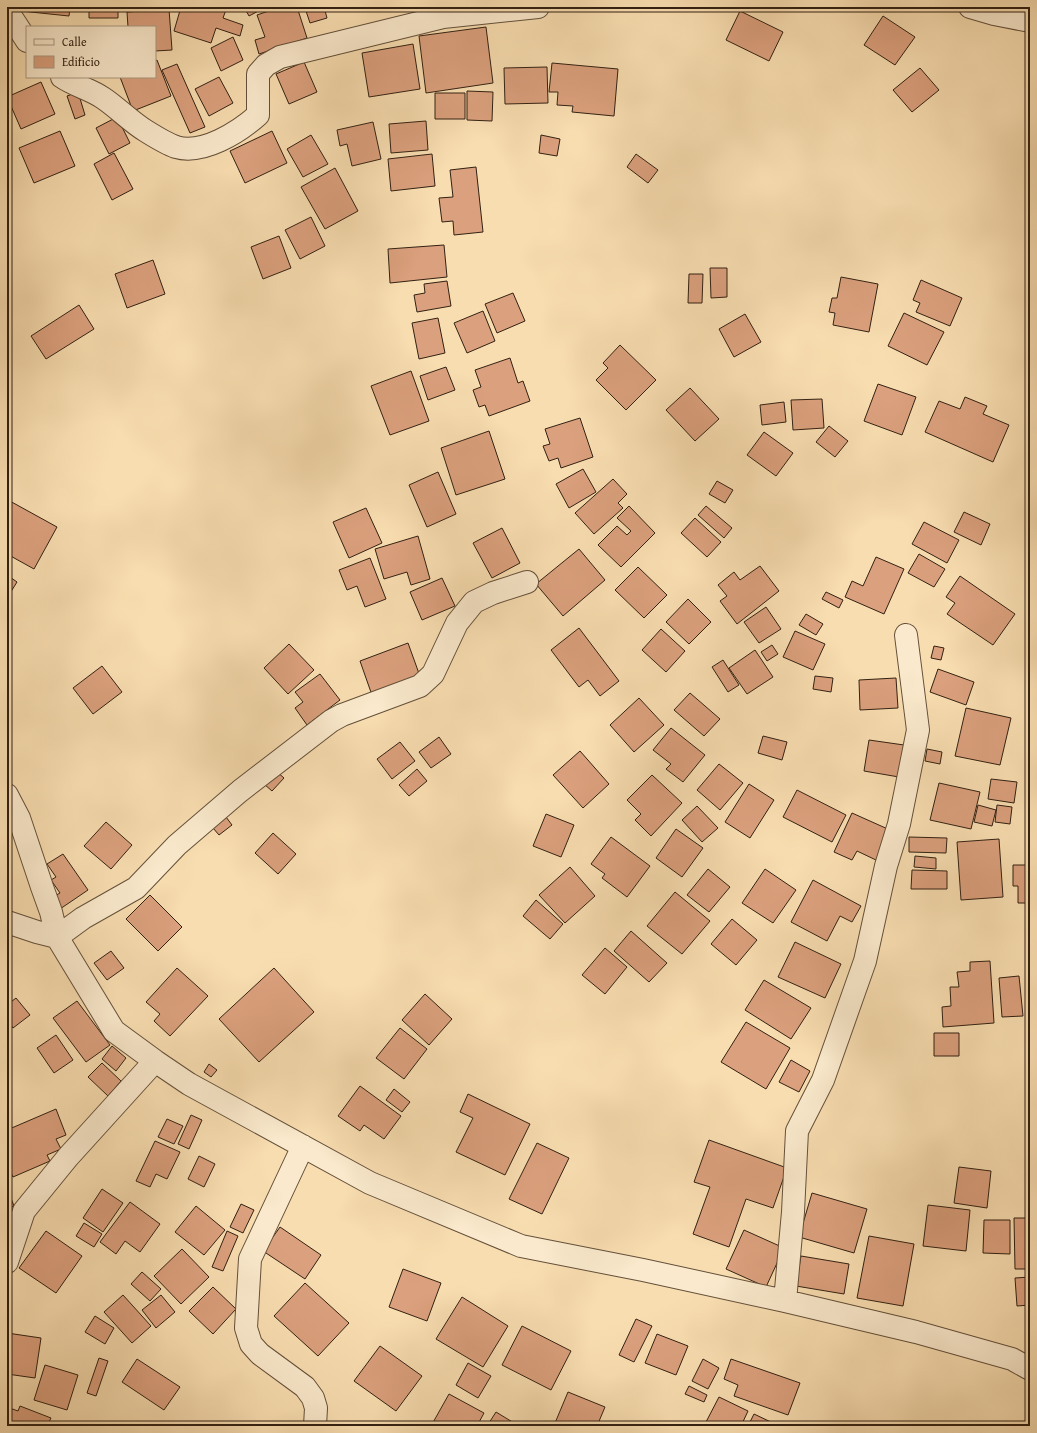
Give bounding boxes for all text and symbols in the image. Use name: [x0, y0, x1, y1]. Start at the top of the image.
legend: [26, 26, 156, 78]
text: Calle: [62, 33, 87, 50]
text: Edificio: [62, 53, 100, 70]

